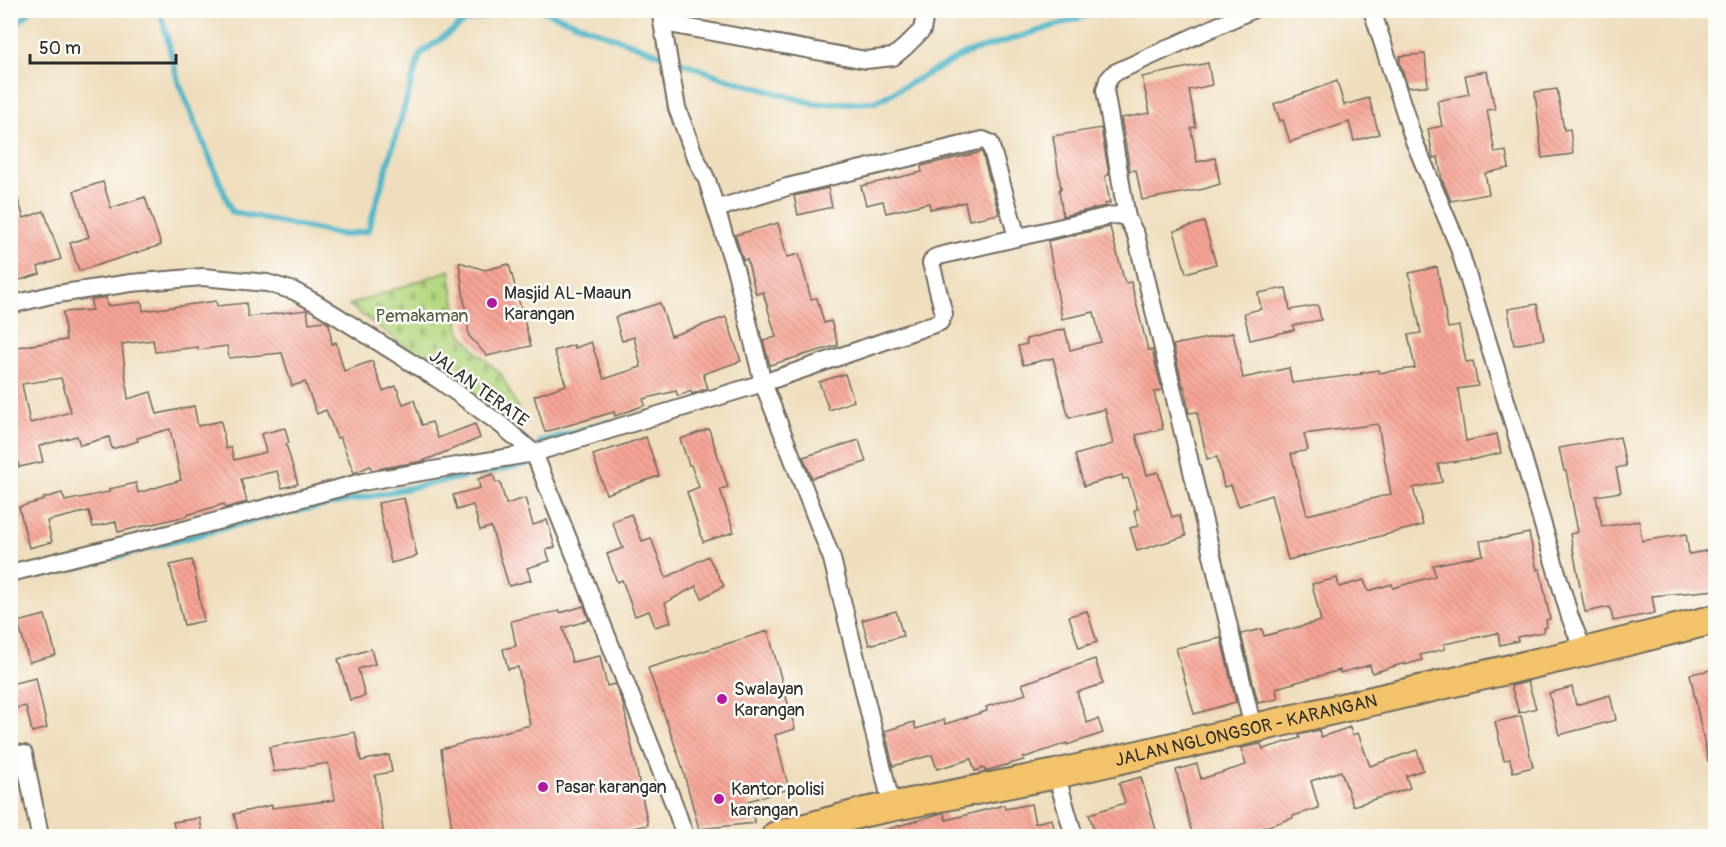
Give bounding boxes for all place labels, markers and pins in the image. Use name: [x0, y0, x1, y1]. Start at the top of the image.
place label: Masjid AL-Maaun Karangan: [504, 282, 632, 326]
marker: Masjid AL-Maaun Karangan: [485, 296, 499, 310]
place label: Swalayan Karangan: [734, 678, 805, 722]
marker: Swalayan Karangan: [715, 692, 729, 706]
place label: Pasar karangan: [555, 776, 667, 799]
place label: Kantor polisi karangan: [731, 778, 824, 822]
marker: Pasar karangan: [536, 780, 550, 794]
marker: Kantor polisi karangan: [712, 792, 726, 806]

